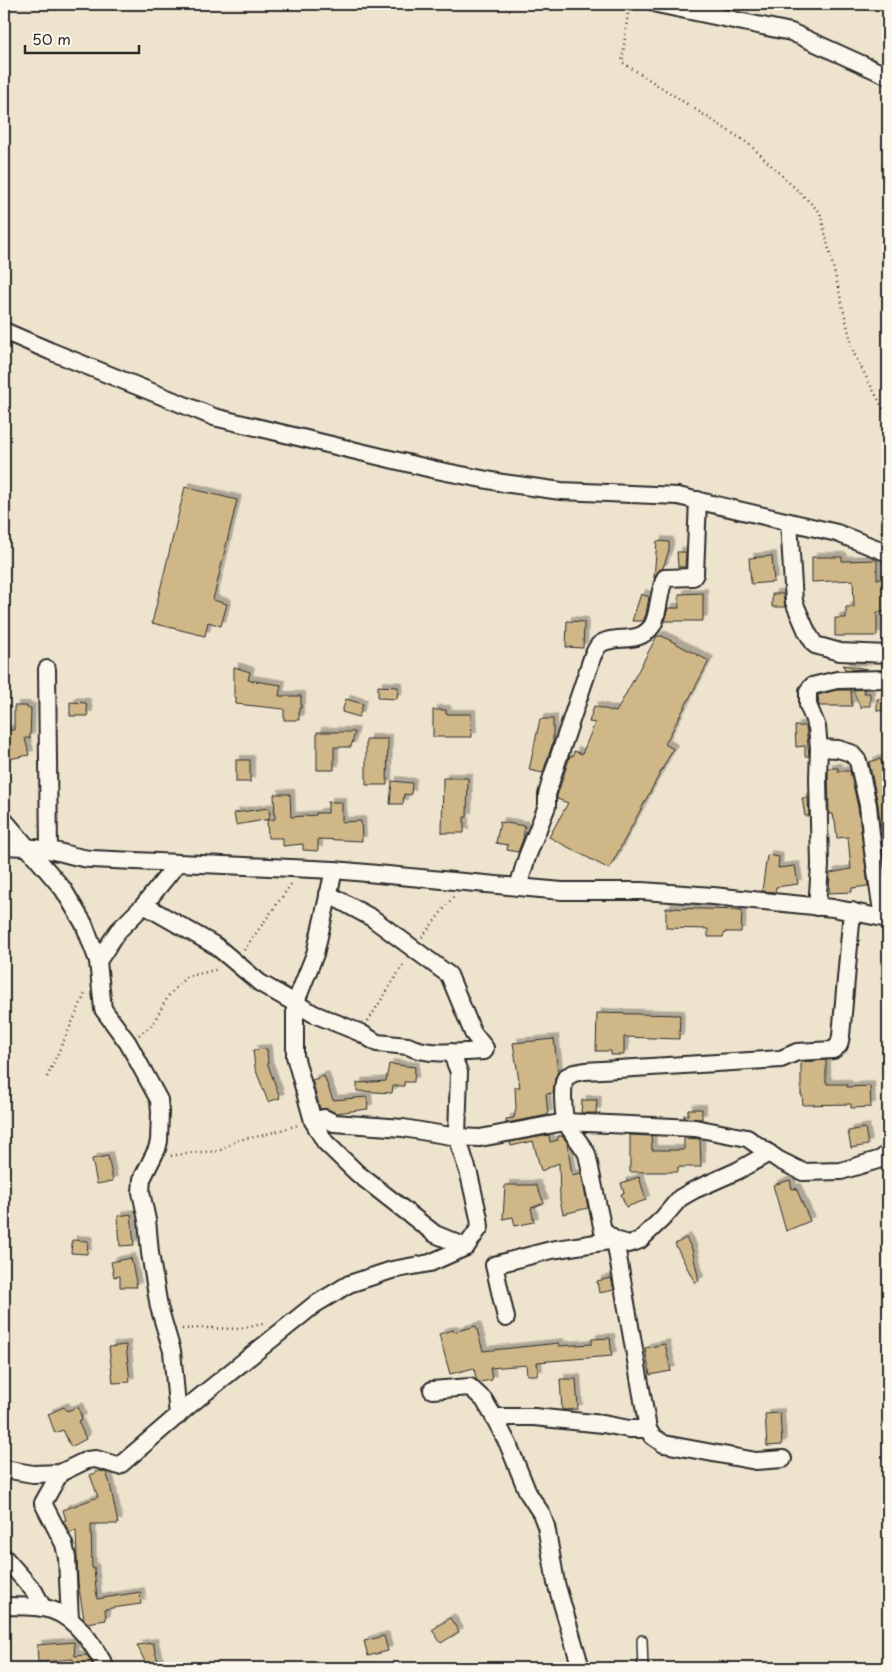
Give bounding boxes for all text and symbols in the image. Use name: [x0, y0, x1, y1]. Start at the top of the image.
scale bar: [25, 22, 139, 54]
text: 50 m: [32, 27, 71, 50]

